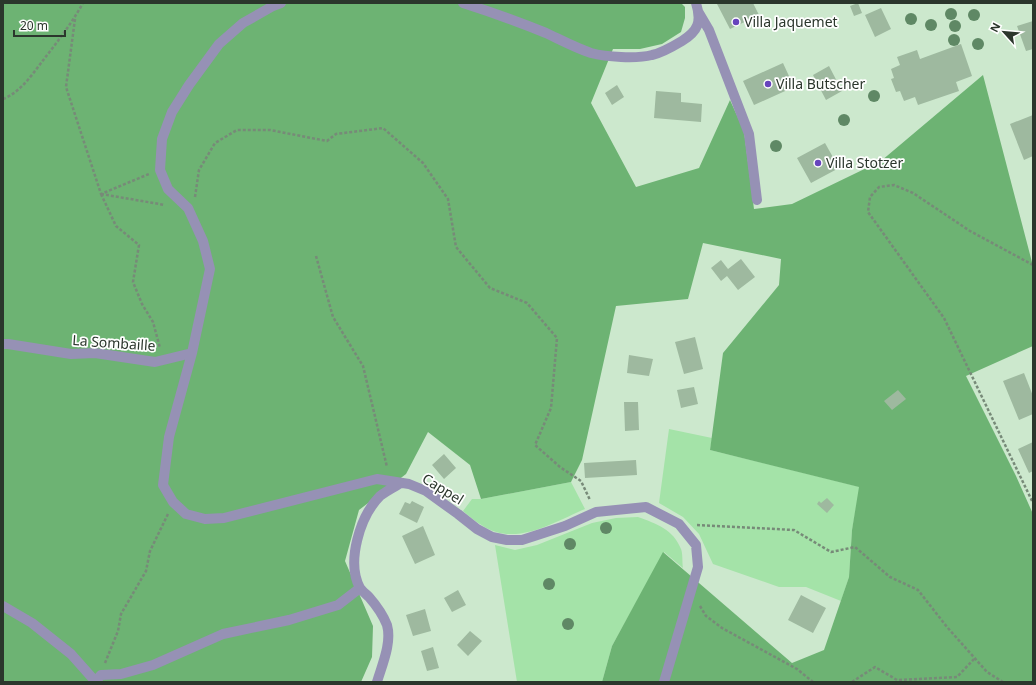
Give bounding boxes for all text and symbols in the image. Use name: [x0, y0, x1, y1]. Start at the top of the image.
scale bar: [14, 12, 65, 38]
place label: Villa Jaquemet: [744, 12, 838, 31]
north arrow: [984, 12, 1024, 52]
text: 20 m: [20, 17, 48, 34]
marker: Villa Jaquemet: [731, 17, 741, 27]
text: N: [986, 20, 1003, 35]
place label: Villa Butscher: [776, 74, 866, 93]
marker: Villa Butscher: [763, 79, 773, 89]
place label: Villa Stotzer: [826, 153, 903, 172]
marker: Villa Stotzer: [813, 158, 823, 168]
street label: La Sombaille: [72, 330, 156, 355]
street label: Cappel: [419, 468, 468, 509]

